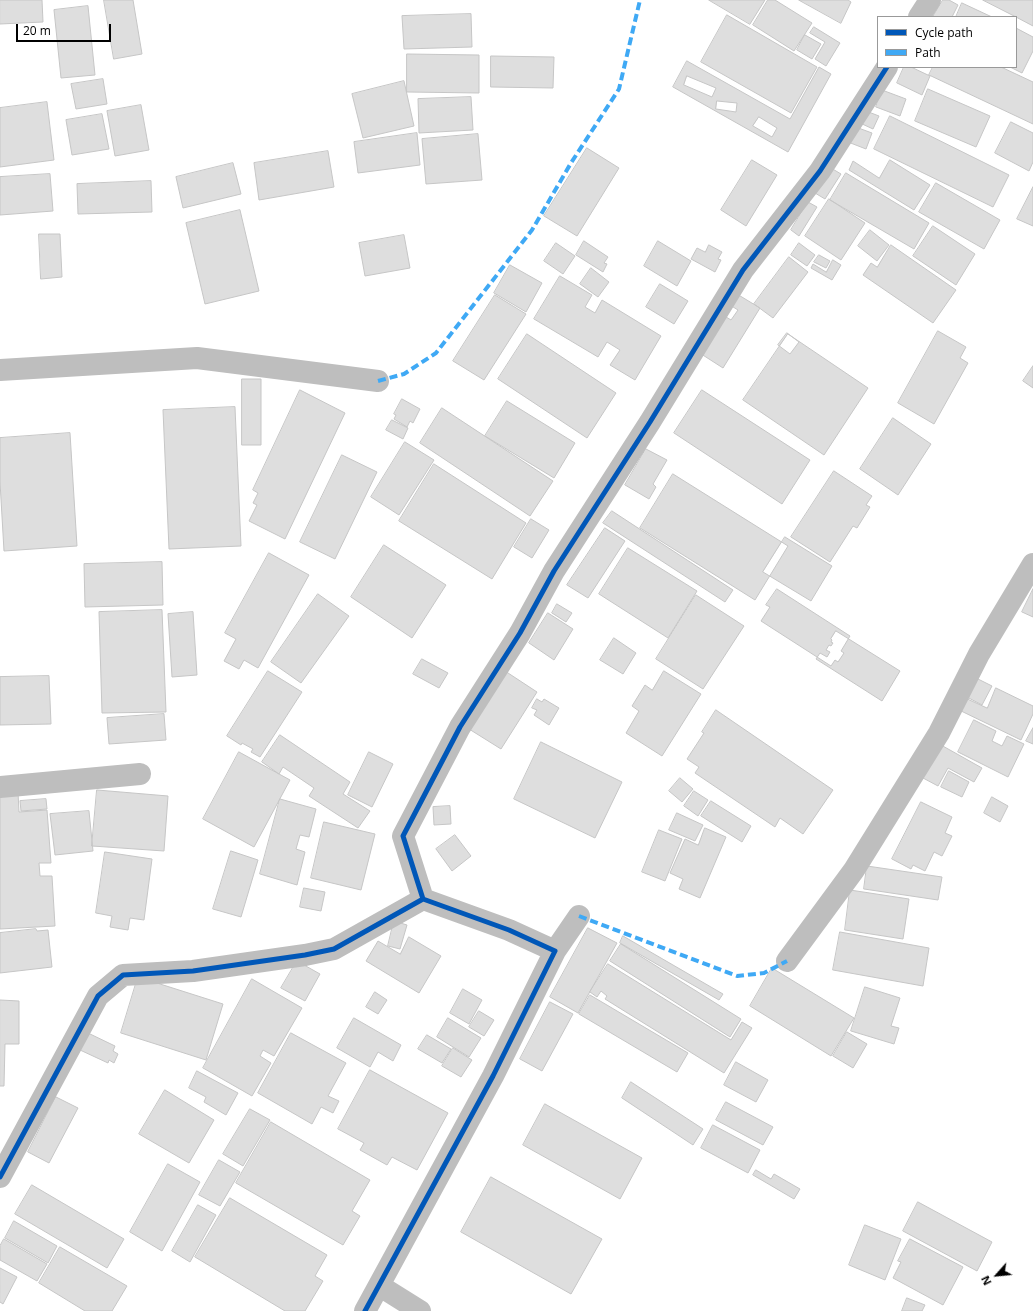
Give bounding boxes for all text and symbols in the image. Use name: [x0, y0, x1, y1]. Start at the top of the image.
scale bar: [18, 16, 113, 42]
legend: [877, 16, 1017, 68]
text: 20 m: [23, 22, 51, 39]
text: Cycle path: [915, 24, 973, 41]
text: Path: [915, 44, 941, 61]
north arrow: [977, 1255, 1017, 1295]
text: N: [977, 1273, 995, 1288]

